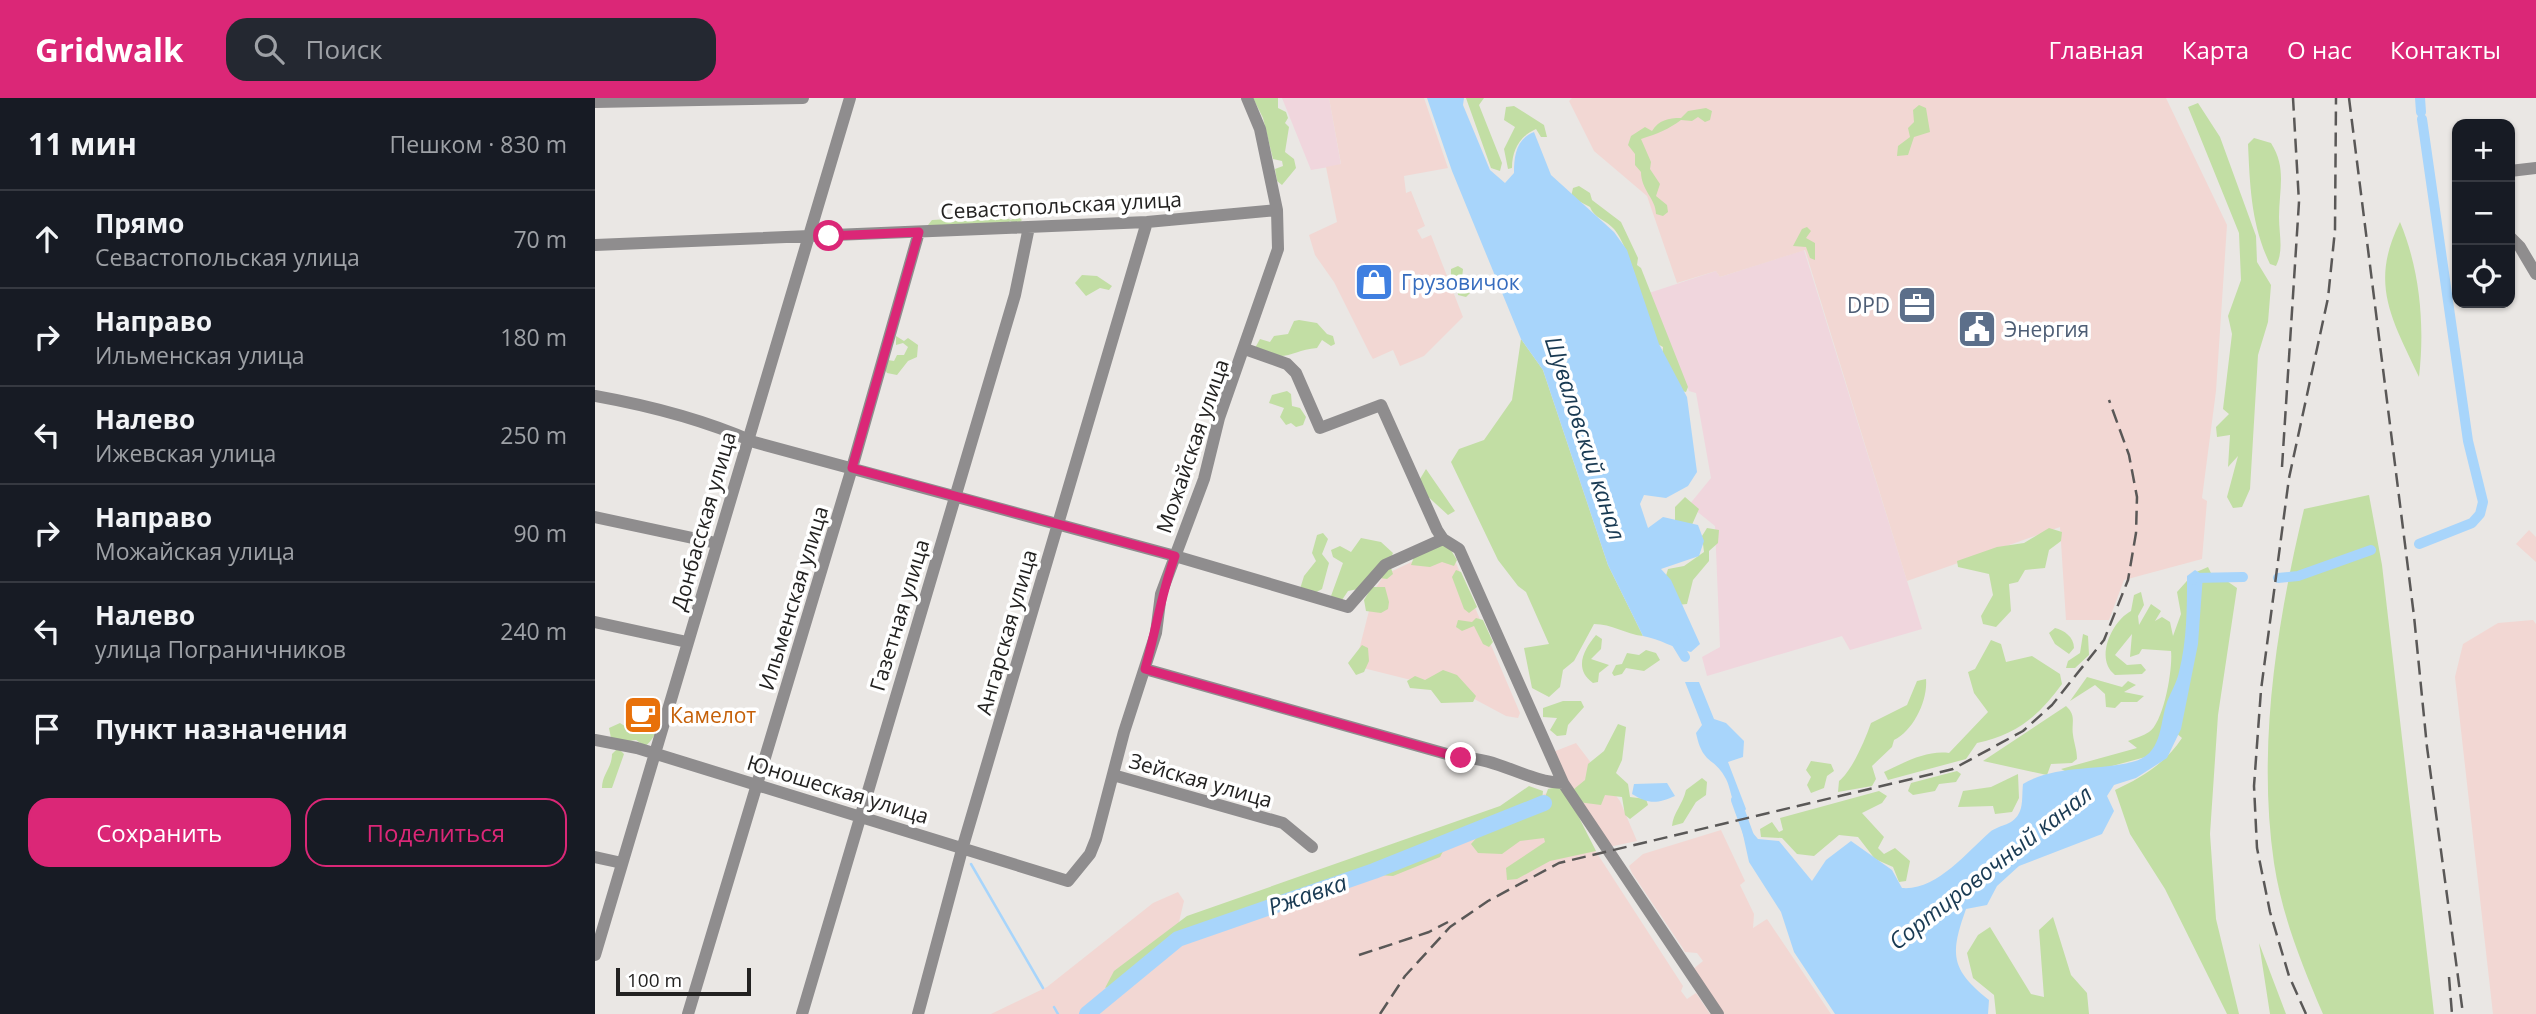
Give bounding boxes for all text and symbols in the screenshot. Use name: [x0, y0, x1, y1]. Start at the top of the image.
search box: [226, 18, 716, 81]
text: Gridwalk: [35, 27, 184, 72]
icon: search: [250, 30, 288, 68]
text: Поиск: [306, 31, 383, 67]
text: Главная: [2049, 33, 2144, 66]
text: Карта: [2182, 33, 2249, 66]
text: О нас: [2287, 33, 2352, 66]
text: Контакты: [2390, 33, 2501, 66]
map controls: [2452, 119, 2515, 308]
button: +: [2452, 119, 2515, 182]
text: 11 мин: [28, 123, 137, 164]
text: Пешком · 830 m: [390, 128, 567, 160]
button: −: [2452, 182, 2515, 245]
street label: Севастопольская улица: [940, 185, 1182, 225]
text: Прямо: [95, 205, 184, 241]
icon: ahead: [28, 220, 66, 258]
route start: [813, 220, 844, 251]
text: 70 m: [513, 223, 567, 255]
text: Севастопольская улица: [95, 241, 360, 273]
button: locate: [2452, 245, 2515, 308]
shop icon: Грузовичок: [1353, 261, 1395, 303]
place label: Грузовичок: [1401, 268, 1520, 296]
office icon: DPD: [1896, 284, 1938, 326]
place label: DPD: [1847, 291, 1890, 319]
text: Направо: [95, 303, 212, 339]
public building icon: Энергия: [1956, 308, 1998, 350]
place label: Энергия: [2004, 315, 2089, 343]
icon: right: [28, 318, 66, 356]
text: 180 m: [500, 321, 567, 353]
water label: Шуваловский канал: [1538, 332, 1634, 544]
text: Ильменская улица: [95, 339, 304, 371]
street label: Можайская улица: [1149, 355, 1235, 537]
text: Налево: [95, 401, 195, 437]
icon: left: [28, 416, 66, 454]
text: 250 m: [500, 419, 567, 451]
street label: Донбасская улица: [664, 428, 742, 614]
text: Ижевская улица: [95, 437, 276, 469]
text: Направо: [95, 499, 212, 535]
street label: Ильменская улица: [752, 502, 834, 694]
icon: right: [28, 514, 66, 552]
text: 90 m: [513, 517, 567, 549]
text: Можайская улица: [95, 535, 295, 567]
street label: Газетная улица: [863, 536, 935, 694]
street label: Ангарская улица: [969, 546, 1043, 718]
text: Налево: [95, 597, 195, 633]
icon: left: [28, 612, 66, 650]
text: 240 m: [500, 615, 567, 647]
text: улица Пограничников: [95, 633, 346, 665]
cafe icon: Камелот: [622, 694, 664, 736]
place label: Камелот: [670, 701, 756, 729]
icon: arrive: [28, 710, 66, 748]
text: Пункт назначения: [95, 711, 348, 747]
route end: [1445, 742, 1476, 773]
street label: Зейская улица: [1126, 746, 1276, 814]
street label: Юношеская улица: [744, 748, 932, 830]
water label: Сортировочный канал: [1882, 777, 2098, 957]
button: Сохранить: [28, 798, 291, 867]
button: Поделиться: [305, 798, 567, 867]
water label: Ржавка: [1263, 866, 1351, 922]
scale bar: [616, 965, 751, 997]
text: 100 m: [627, 967, 682, 993]

